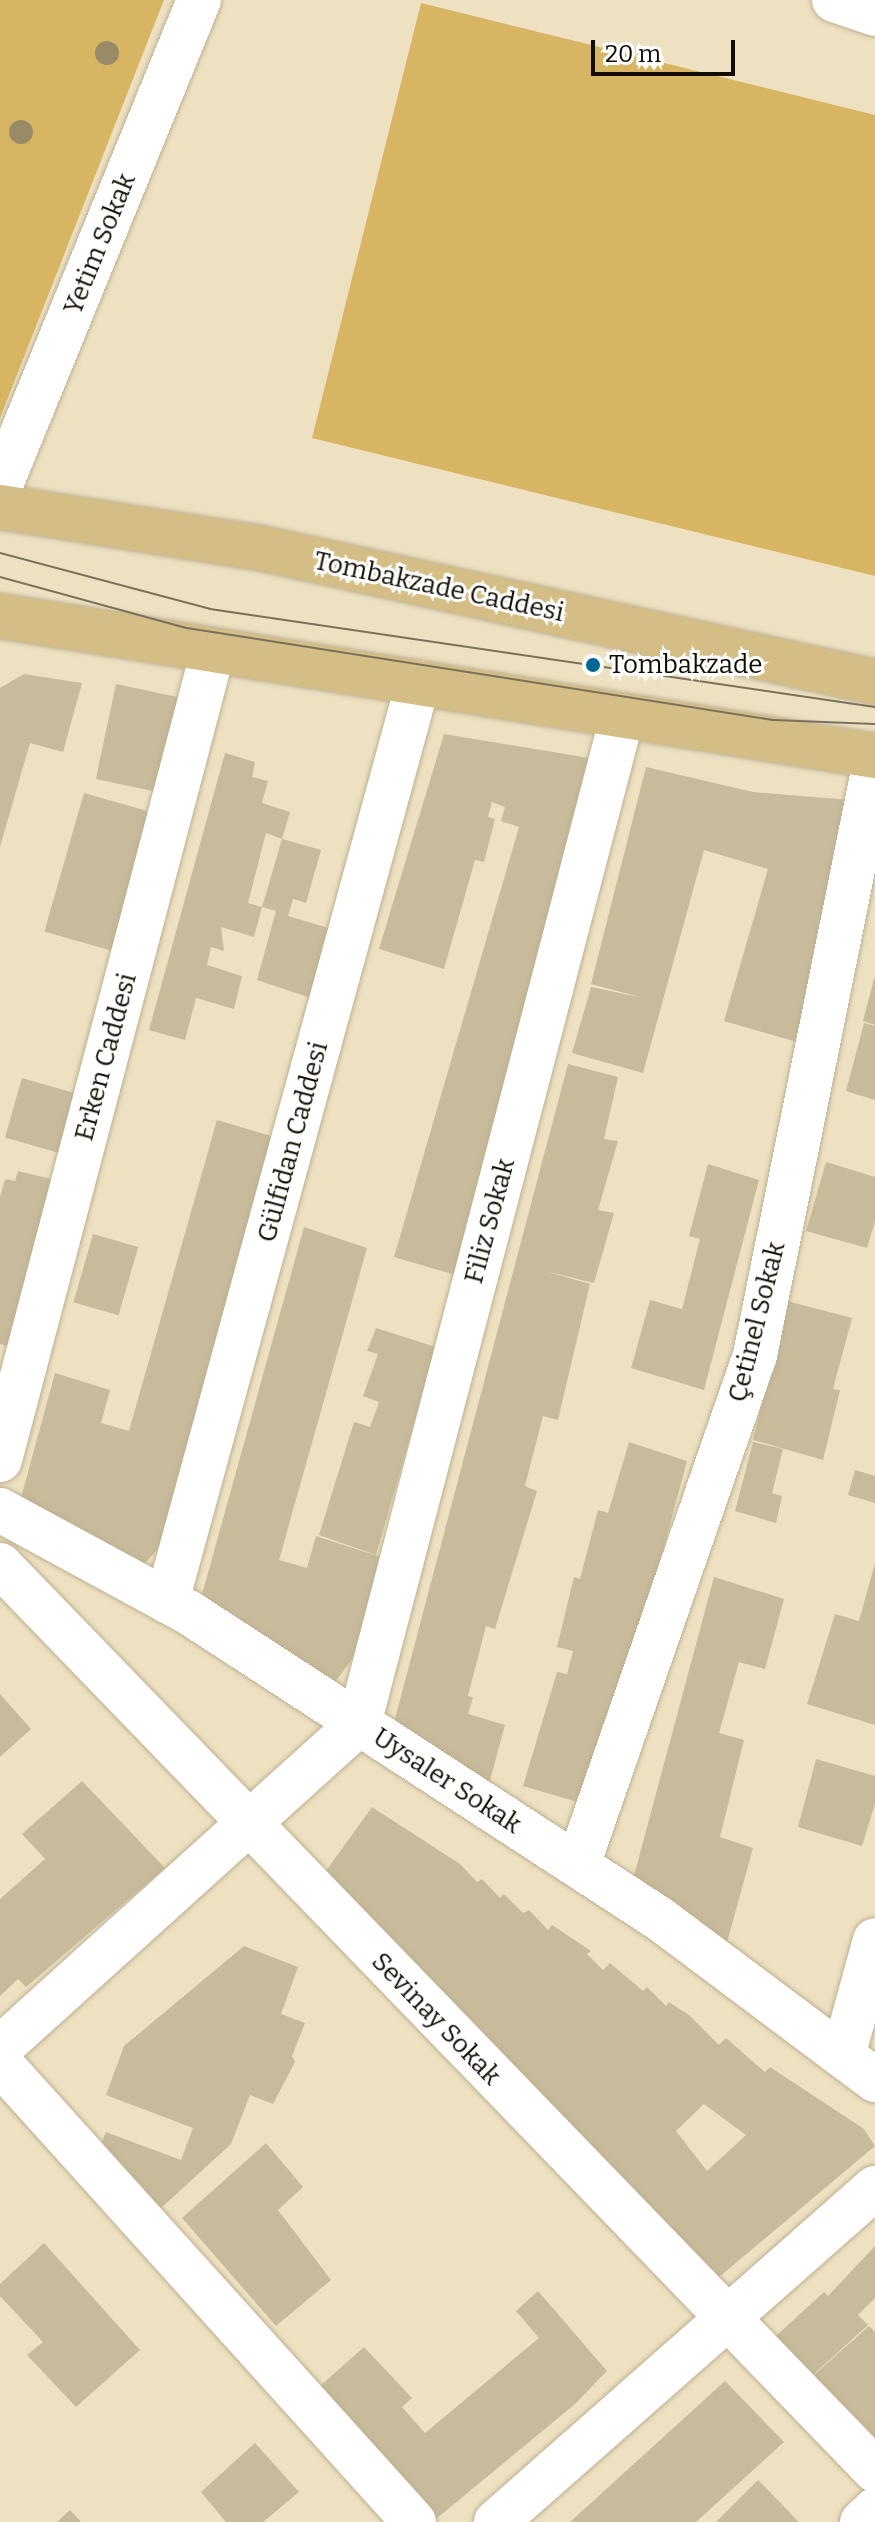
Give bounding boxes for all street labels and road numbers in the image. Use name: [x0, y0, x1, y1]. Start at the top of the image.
street label: Yetim Sokak: [58, 169, 142, 319]
street label: Tombakzade Caddesi: [311, 545, 567, 629]
street label: Erken Caddesi: [69, 970, 143, 1144]
street label: Gülfidan Caddesi: [251, 1038, 335, 1246]
street label: Filiz Sokak: [458, 1155, 522, 1287]
street label: Çetinel Sokak: [722, 1239, 792, 1405]
street label: Uysaler Sokak: [367, 1722, 527, 1840]
street label: Sevinay Sokak: [365, 1946, 507, 2092]

